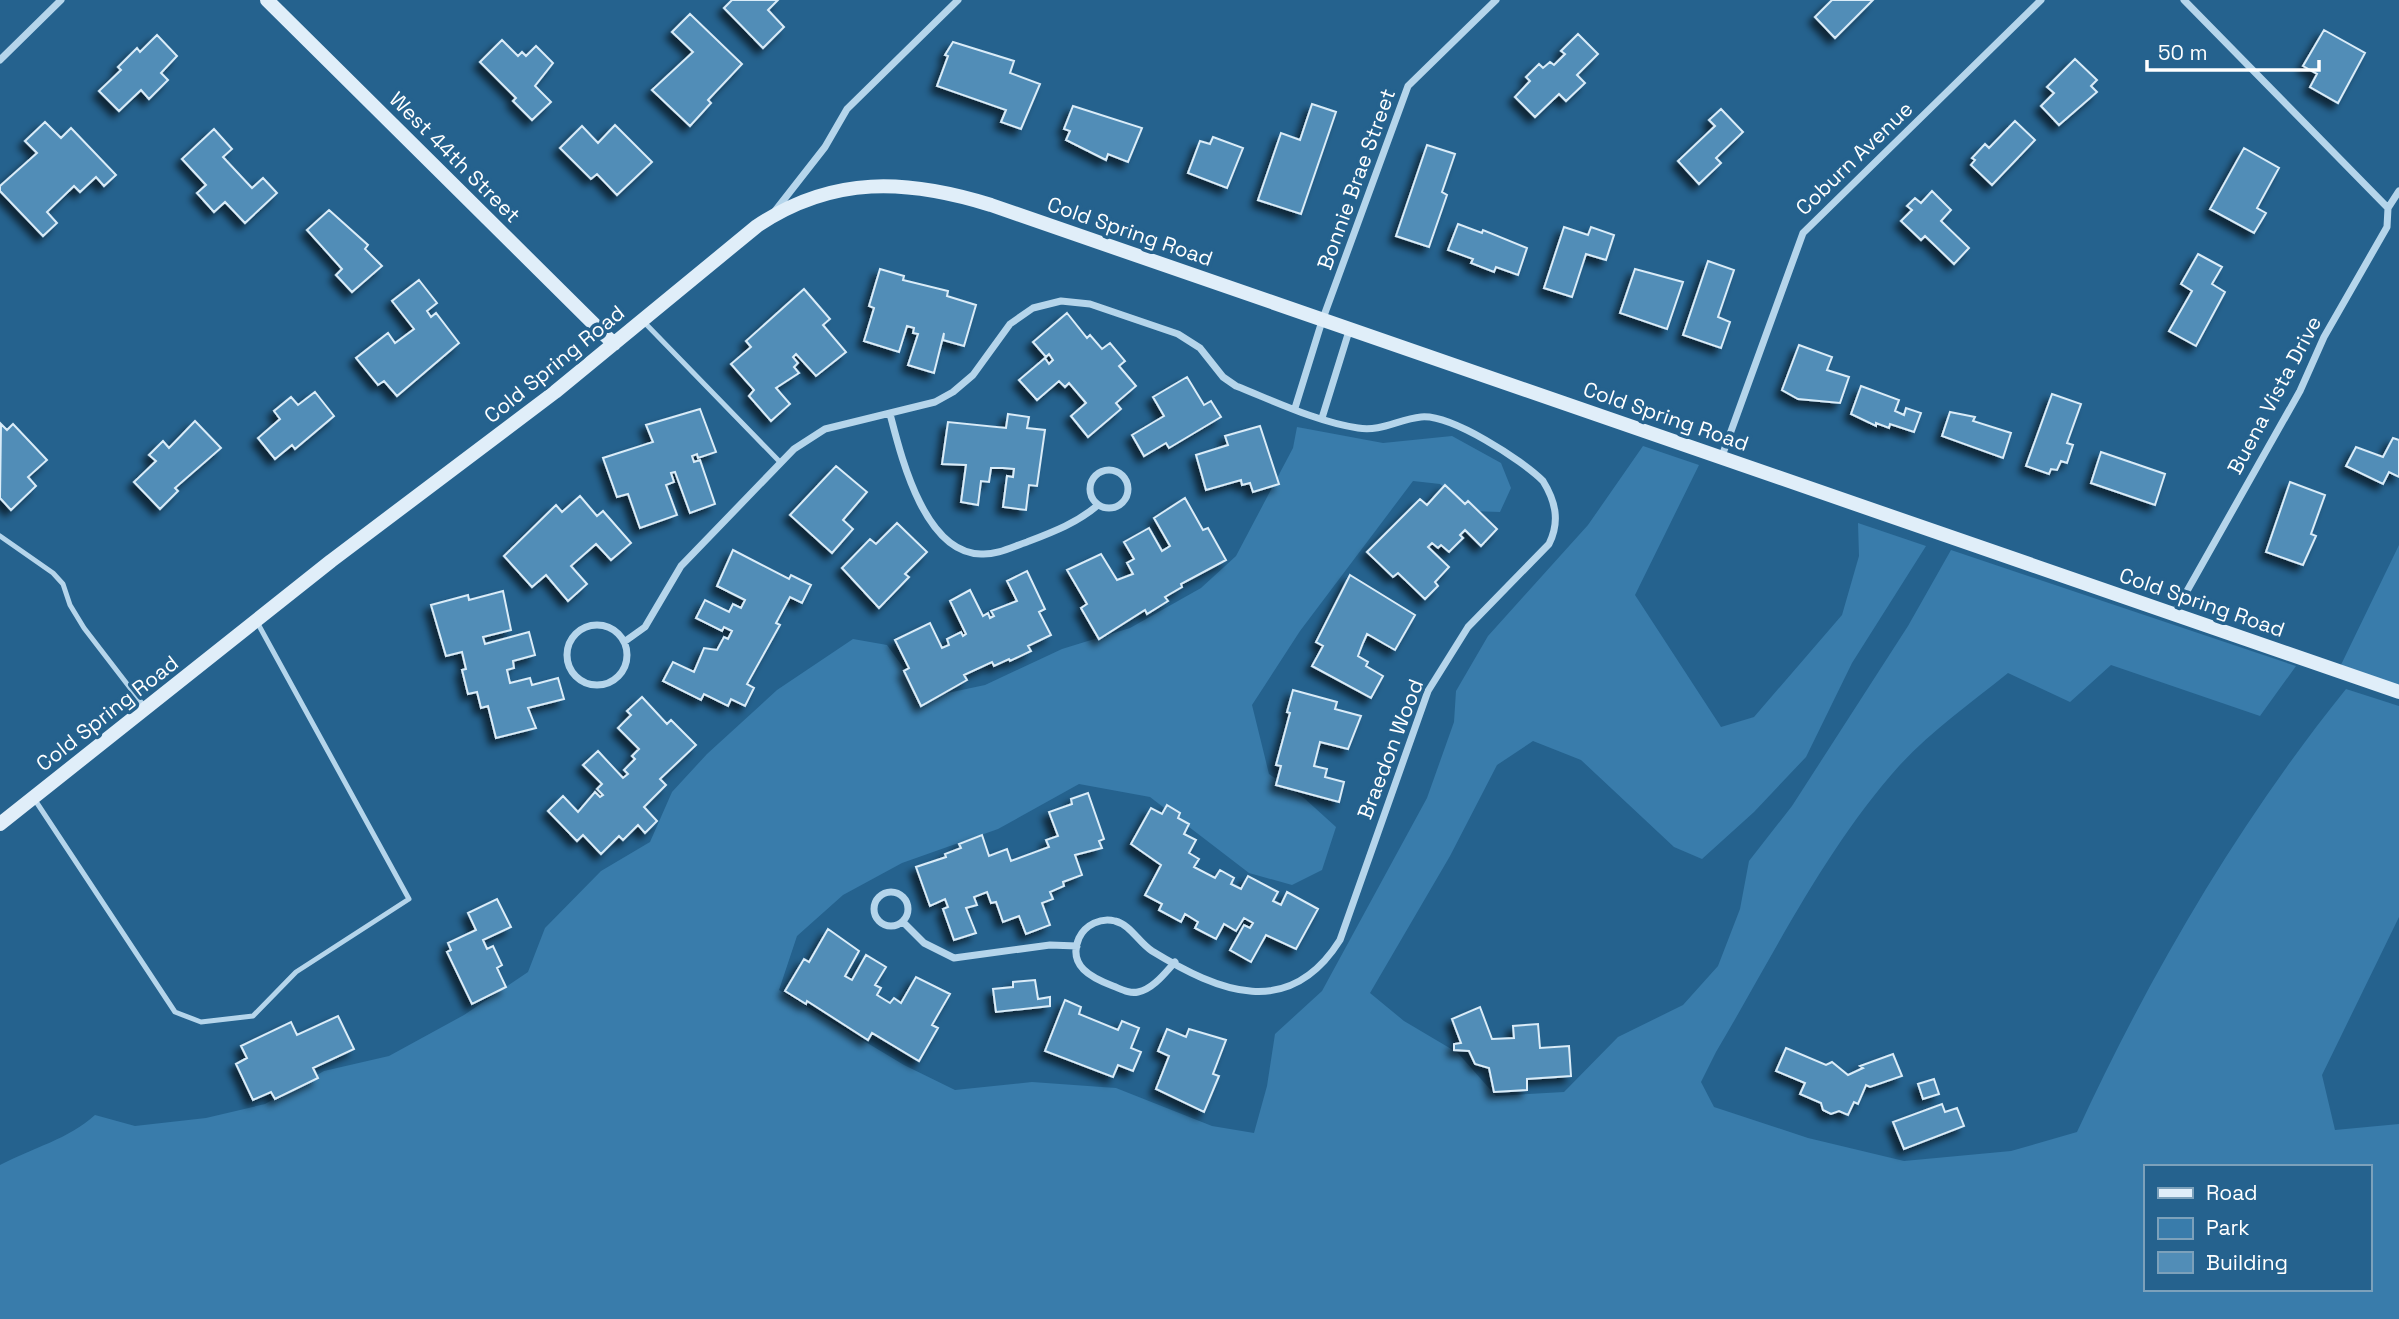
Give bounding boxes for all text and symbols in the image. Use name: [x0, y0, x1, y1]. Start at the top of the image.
scale bar: [2147, 28, 2318, 72]
text: 50 m: [2158, 39, 2208, 66]
street label: Bonnie Brae Street: [1311, 85, 1401, 273]
street label: West 44th Street: [384, 86, 526, 228]
street label: Coburn Avenue: [1790, 95, 1918, 221]
street label: Cold Spring Road: [1044, 190, 1216, 272]
street label: Cold Spring Road: [478, 299, 630, 429]
street label: Buena Vista Drive: [2221, 311, 2327, 479]
street label: Cold Spring Road: [1580, 375, 1752, 457]
street label: Cold Spring Road: [2116, 561, 2288, 643]
street label: Cold Spring Road: [30, 649, 184, 777]
street label: Braedon Wood: [1351, 675, 1429, 823]
legend: [2144, 1165, 2371, 1291]
text: Road: [2206, 1179, 2258, 1206]
text: Park: [2206, 1214, 2250, 1241]
text: Building: [2206, 1249, 2288, 1276]

